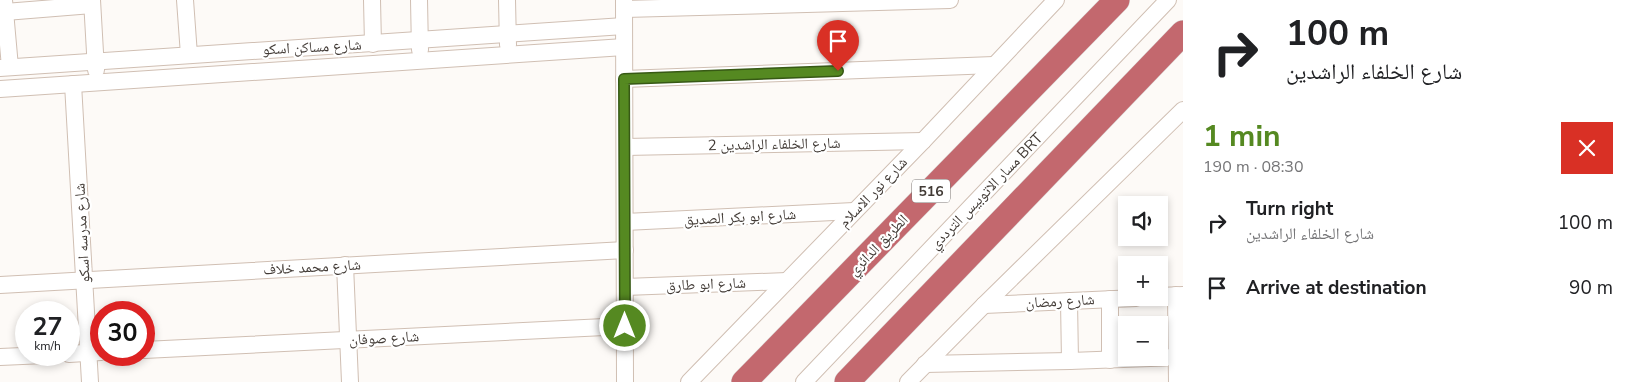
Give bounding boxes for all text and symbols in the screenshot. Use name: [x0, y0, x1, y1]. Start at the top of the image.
text: 100 m: [1286, 10, 1389, 57]
pin: [817, 20, 859, 71]
icon: right: [1203, 20, 1268, 85]
icon: arrive: [824, 27, 852, 55]
street label: شارع مساكن اسكو: [262, 34, 362, 60]
text: شارع الخلفاء الراشدين: [1286, 57, 1462, 87]
text: 1 min: [1203, 116, 1281, 157]
button: close: [1561, 122, 1613, 174]
street label: مسار الاتوبيس الترددي BRT: [925, 128, 1048, 255]
street label: شارع الخلفاء الراشدين 2: [707, 133, 841, 155]
street label: شارع نور الاسلام: [834, 152, 912, 232]
text: 190 m · 08:30: [1203, 156, 1304, 178]
road number: 516: [912, 180, 950, 202]
street label: شارع مدرسه اسكو: [69, 182, 95, 283]
map controls: [1118, 196, 1168, 366]
button: sound: [1118, 196, 1168, 246]
text: Turn right: [1246, 196, 1333, 222]
street label: شارع ابو بكر الصديق: [683, 204, 797, 230]
icon: right: [1203, 209, 1231, 237]
street label: الطريق الدائري: [844, 210, 914, 281]
text: 100 m: [1558, 210, 1613, 236]
text: شارع الخلفاء الراشدين: [1246, 223, 1374, 245]
street label: شارع محمد خلاف: [263, 254, 361, 280]
button: +: [1118, 256, 1168, 306]
street label: شارع ابو طارق: [666, 273, 747, 295]
icon: arrive: [1203, 274, 1231, 302]
text: Arrive at destination: [1246, 275, 1427, 301]
text: 90 m: [1569, 275, 1613, 301]
street label: شارع رمضان: [1025, 289, 1095, 313]
position arrow: [598, 299, 650, 351]
speed limit sign: 30: [90, 301, 155, 366]
text: 27: [32, 310, 63, 344]
button: −: [1118, 316, 1168, 366]
street label: شارع صوفان: [348, 326, 420, 350]
text: km/h: [34, 338, 61, 354]

